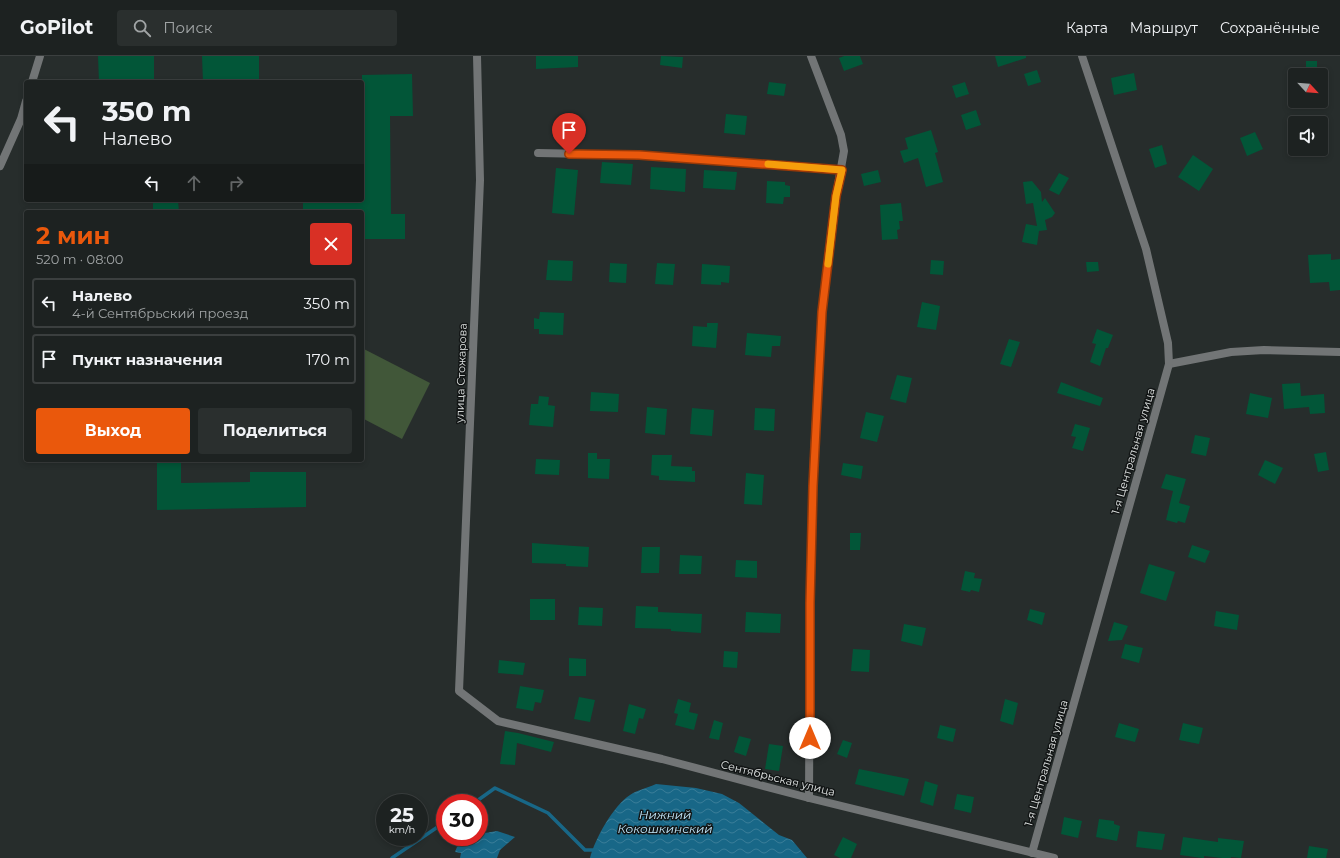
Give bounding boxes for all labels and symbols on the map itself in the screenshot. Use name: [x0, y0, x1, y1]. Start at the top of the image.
north arrow: [1288, 68, 1328, 108]
pin: [552, 113, 586, 154]
street label: улица Стожарова: [452, 323, 470, 424]
street label: 1-я Центральная улица: [1108, 386, 1158, 516]
street label: 1-я Центральная улица: [1021, 698, 1071, 828]
position arrow: [789, 717, 831, 759]
street label: Сентябрьская улица: [719, 757, 837, 799]
speed limit sign: 30: [436, 794, 488, 846]
water label: Нижний Кокошкинский: [617, 807, 713, 836]

